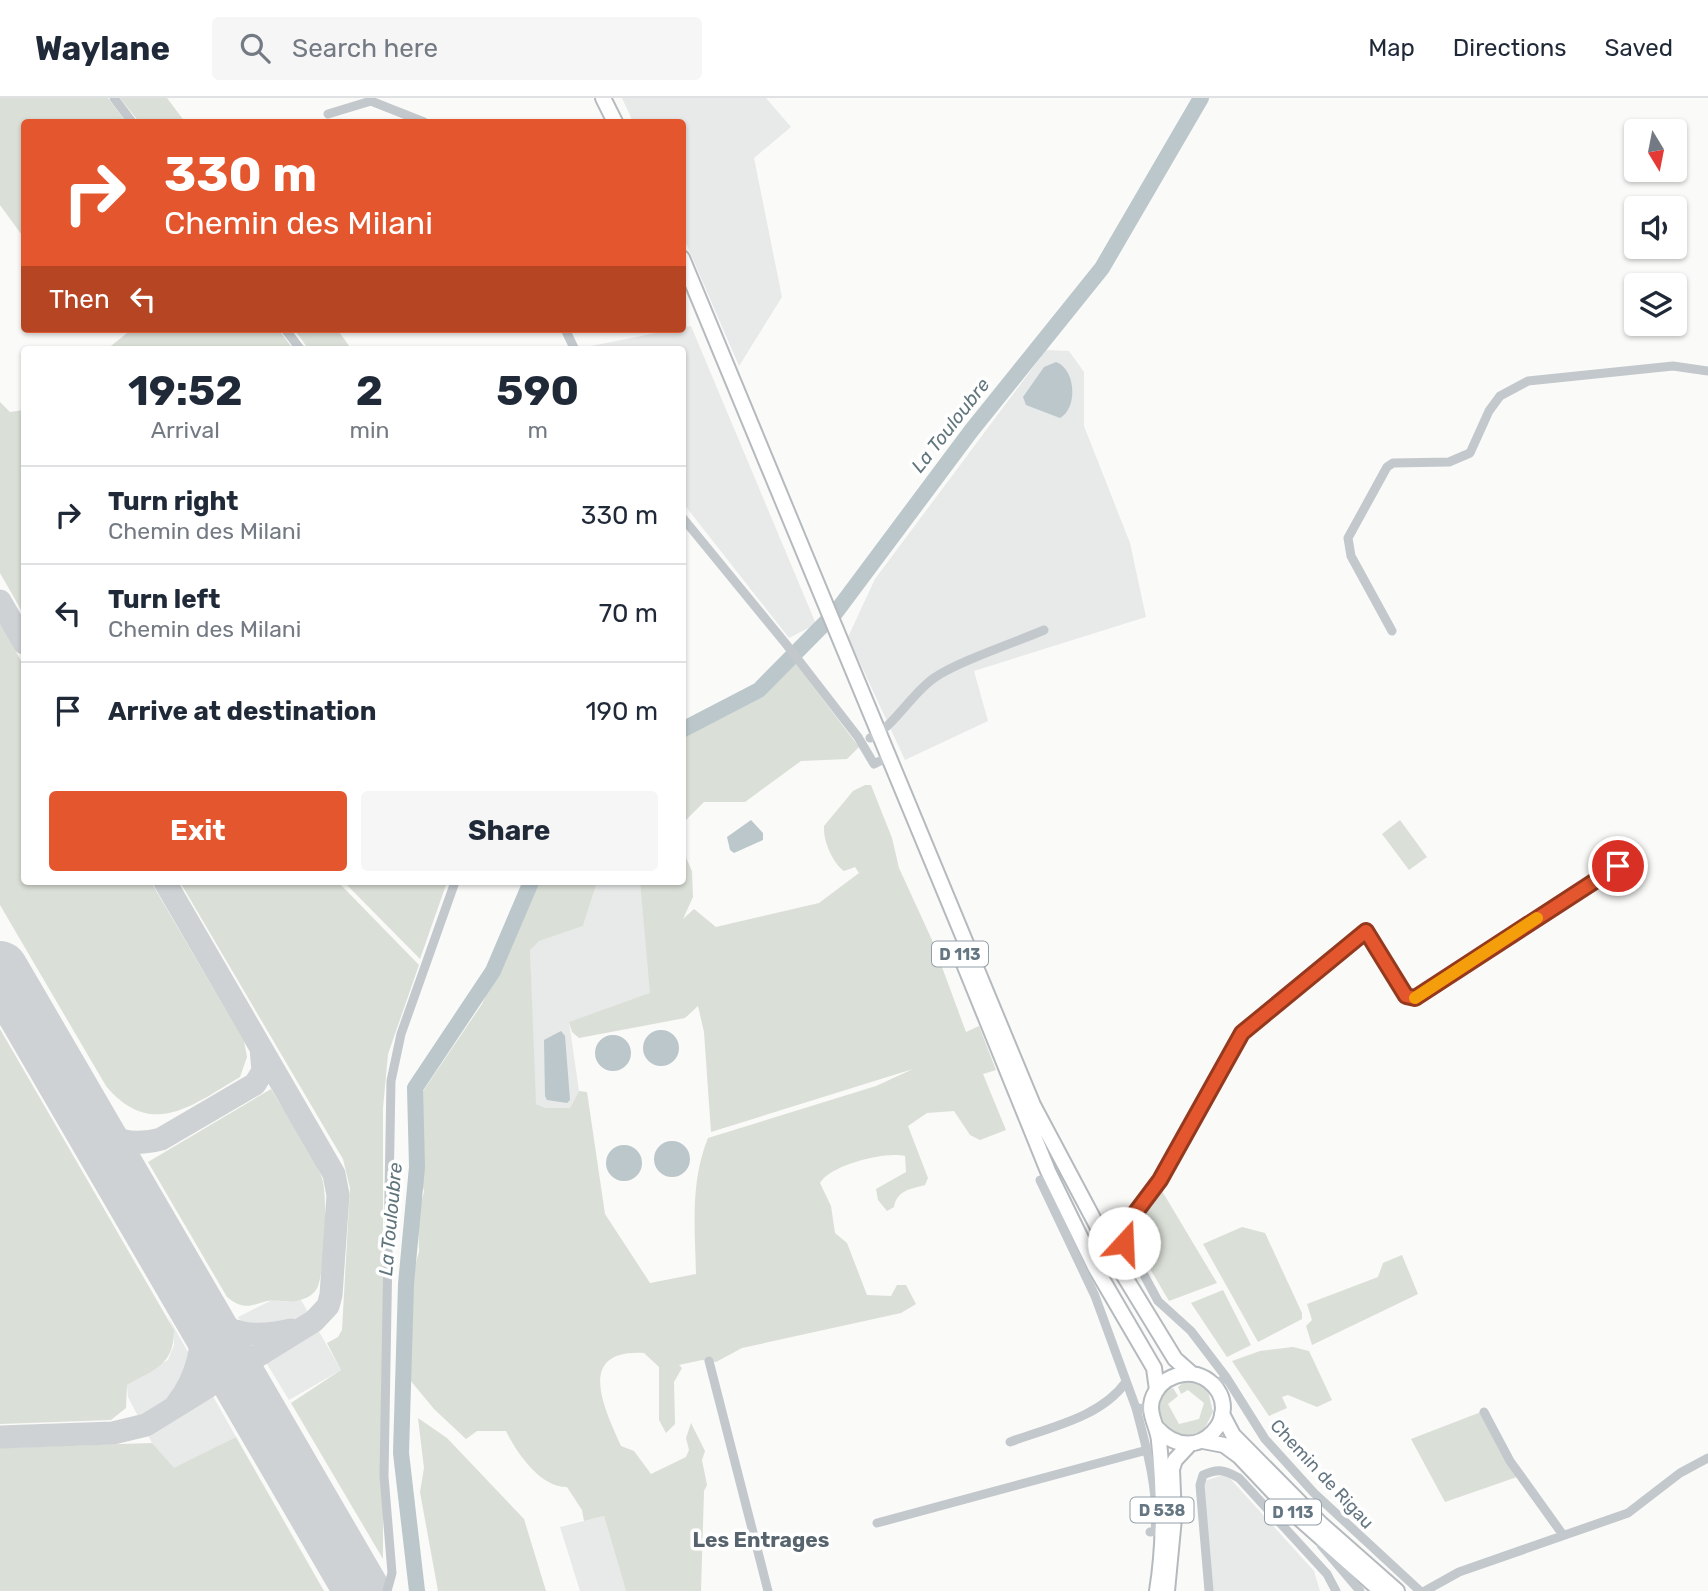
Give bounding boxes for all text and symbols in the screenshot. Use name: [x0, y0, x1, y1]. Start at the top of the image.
search box: [212, 17, 702, 80]
text: Waylane: [35, 29, 170, 68]
icon: search: [236, 29, 274, 67]
text: Search here: [292, 33, 438, 64]
text: Map: [1368, 34, 1415, 62]
text: Directions: [1453, 34, 1566, 62]
text: Saved: [1604, 34, 1673, 62]
north arrow: [1624, 119, 1687, 182]
map controls: [1624, 119, 1687, 336]
text: 330 m: [164, 145, 317, 203]
icon: right: [49, 147, 140, 238]
button: sound: [1624, 196, 1687, 259]
text: Chemin des Milani: [164, 204, 433, 242]
button: layers: [1624, 273, 1687, 336]
icon: left: [124, 280, 162, 318]
text: Then: [49, 284, 110, 315]
text: 19:52: [128, 366, 242, 416]
text: 2: [356, 366, 383, 416]
text: 590: [496, 366, 579, 416]
water label: La Touloubre: [906, 373, 995, 477]
text: Arrival: [151, 416, 220, 444]
text: min: [349, 416, 389, 444]
text: m: [527, 416, 548, 444]
text: Turn right: [108, 486, 238, 517]
icon: right: [49, 496, 87, 534]
text: 330 m: [581, 500, 658, 531]
text: Chemin des Milani: [108, 517, 301, 545]
text: Turn left: [108, 584, 220, 615]
icon: left: [49, 594, 87, 632]
text: 70 m: [599, 598, 658, 629]
text: Chemin des Milani: [108, 615, 301, 643]
icon: arrive: [49, 692, 87, 730]
text: Arrive at destination: [108, 696, 376, 727]
text: 190 m: [585, 696, 658, 727]
button: Exit: [49, 791, 347, 871]
button: Share: [361, 791, 658, 871]
pin: [1588, 836, 1648, 896]
icon: arrive: [1599, 847, 1637, 885]
road number: D 113: [932, 942, 988, 967]
water label: La Touloubre: [374, 1161, 407, 1277]
position arrow: [1087, 1206, 1161, 1280]
street label: Chemin de Rigau: [1266, 1415, 1378, 1533]
road number: D 538: [1130, 1498, 1194, 1522]
road number: D 113: [1265, 1500, 1321, 1524]
district label: Les Entrages: [693, 1527, 829, 1552]

